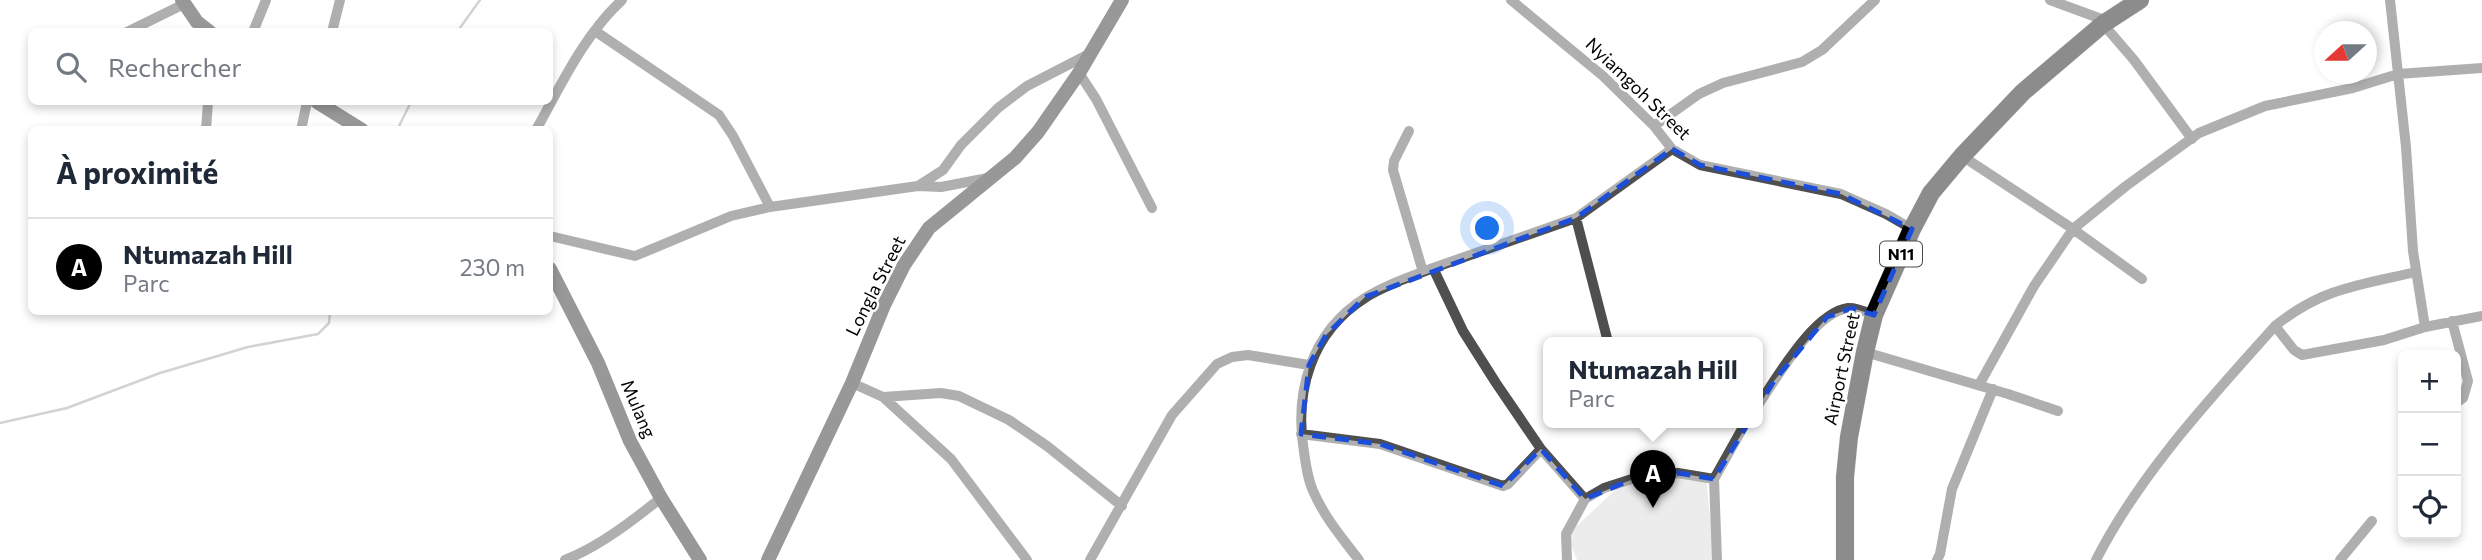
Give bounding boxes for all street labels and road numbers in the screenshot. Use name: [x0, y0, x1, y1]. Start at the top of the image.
street label: Nyiamgoh Street: [1582, 33, 1696, 144]
street label: Longla Street: [840, 232, 910, 339]
road number: N11: [1880, 242, 1922, 266]
street label: Airport Street: [1818, 310, 1864, 427]
street label: Mulang: [617, 376, 661, 441]

